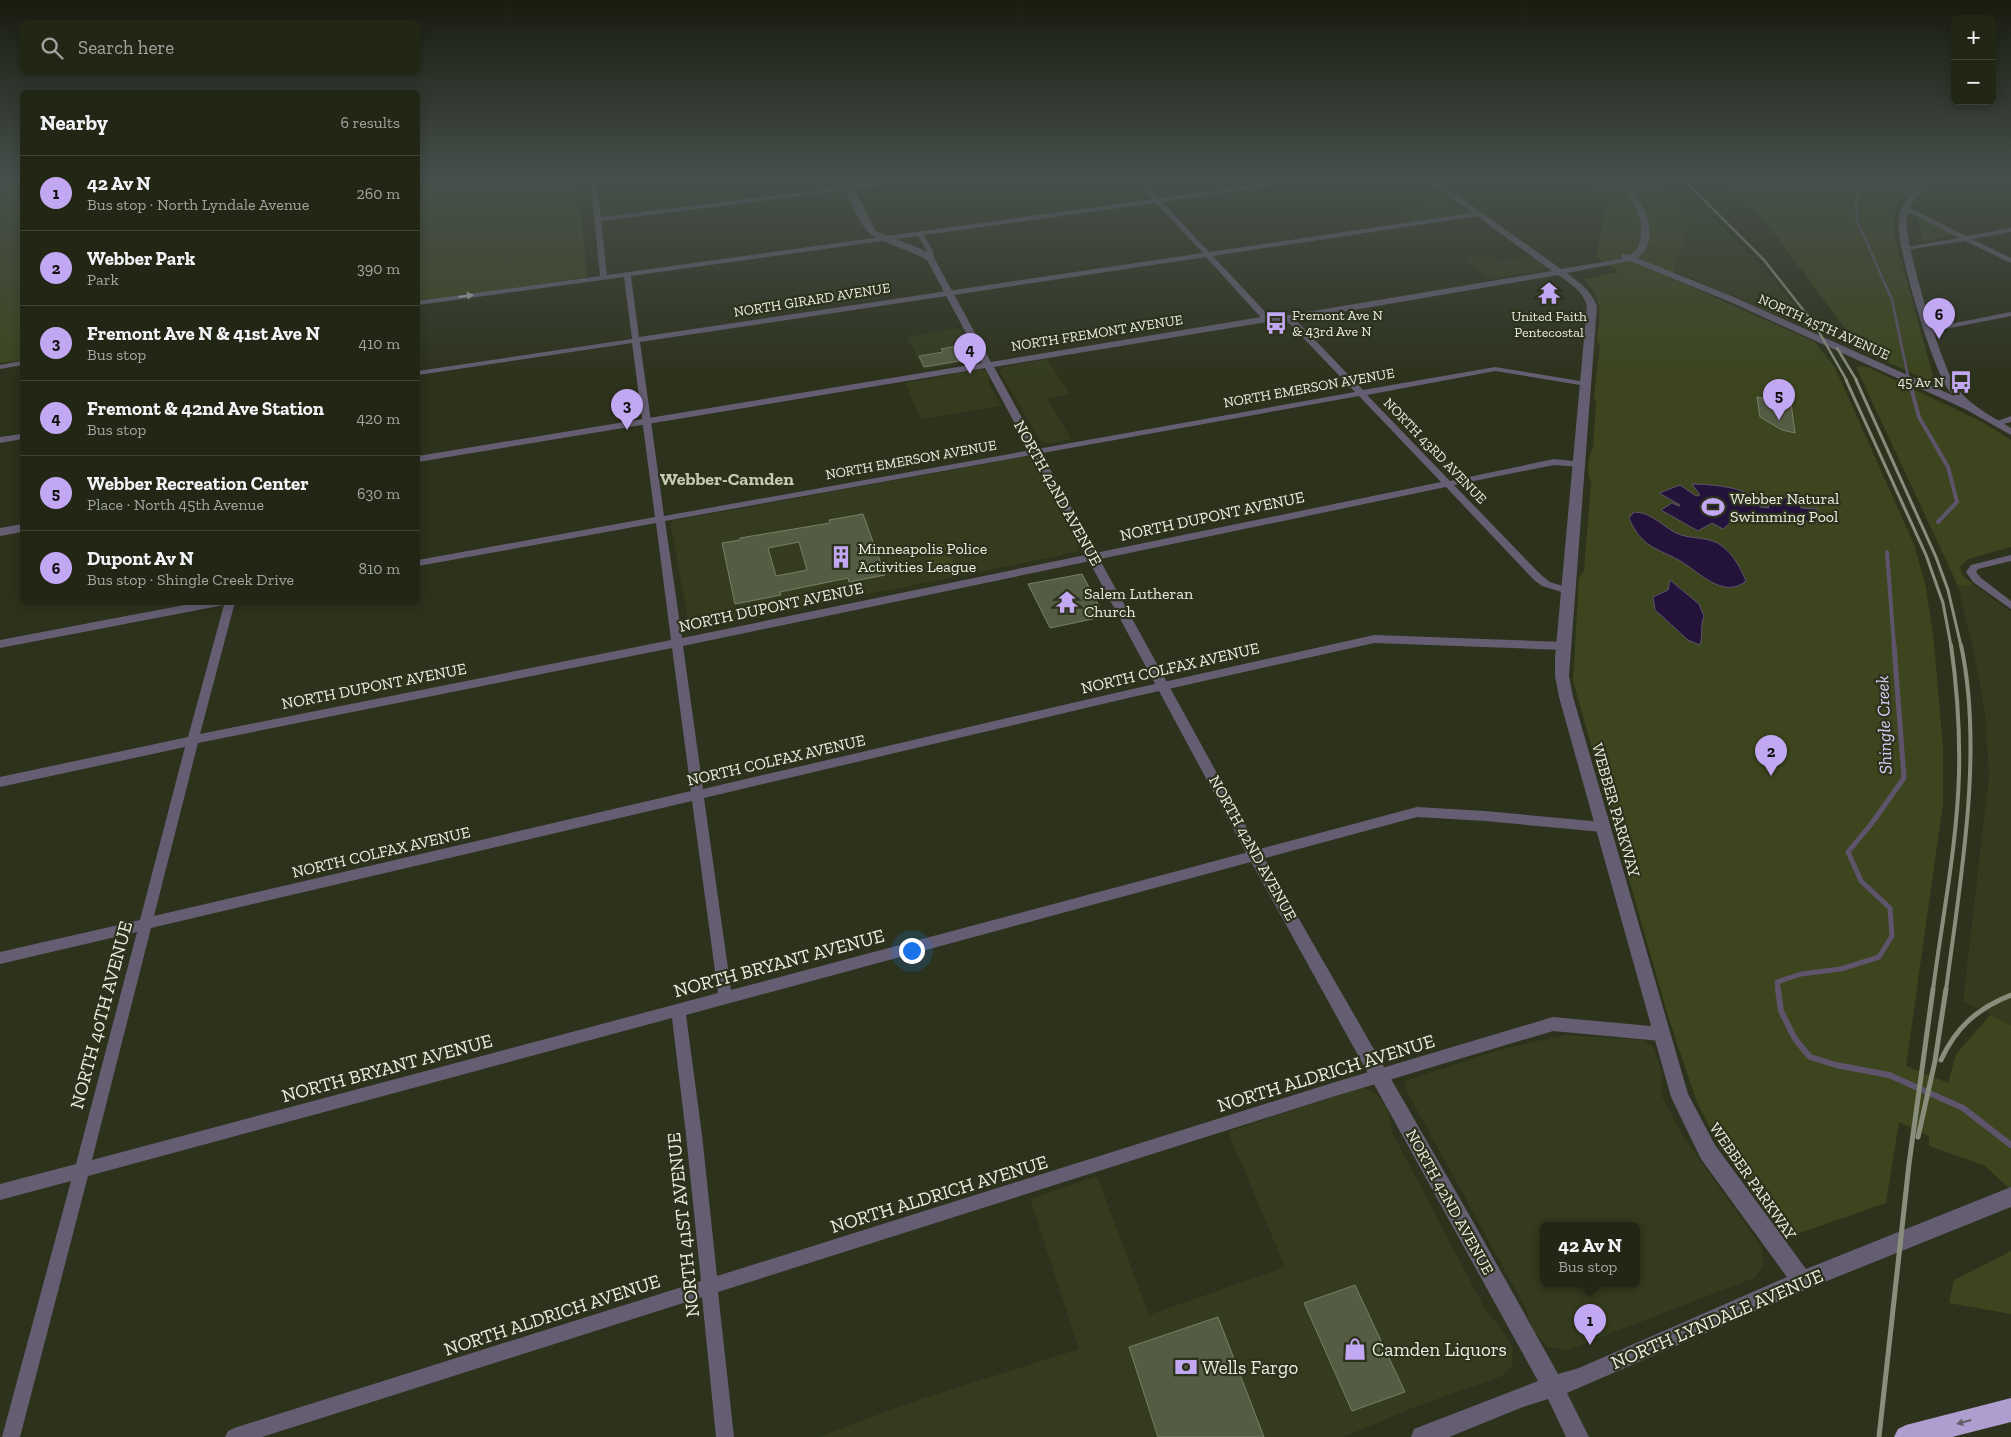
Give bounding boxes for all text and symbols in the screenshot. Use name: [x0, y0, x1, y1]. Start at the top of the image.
map controls: [1951, 15, 1996, 105]
button: +: [1951, 15, 1996, 60]
search box: [20, 20, 420, 75]
icon: search: [38, 34, 66, 62]
text: Search here: [78, 36, 174, 59]
button: −: [1951, 60, 1996, 105]
text: Nearby: [40, 110, 108, 135]
text: 6 results: [340, 113, 400, 132]
text: 42 Av N: [87, 172, 151, 195]
text: 1: [53, 184, 59, 203]
text: 260 m: [357, 184, 400, 203]
text: Bus stop · North Lyndale Avenue: [87, 195, 309, 214]
text: Webber Park: [87, 247, 195, 270]
text: 2: [52, 259, 60, 278]
text: 390 m: [357, 259, 400, 278]
text: Park: [87, 270, 119, 289]
street label: NORTH GIRARD AVENUE: [732, 279, 892, 321]
temple icon: United Faith Pentecostal: [1536, 280, 1562, 306]
street label: NORTH 45TH AVENUE: [1756, 290, 1892, 364]
one-way arrow: [458, 292, 474, 300]
pin: 6: [1923, 298, 1955, 339]
place label: Fremont Ave N & 43rd Ave N: [1292, 307, 1383, 340]
place label: United Faith Pentecostal: [1511, 308, 1587, 341]
bus stop icon: Fremont Ave N & 43rd Ave N: [1263, 310, 1289, 336]
street label: NORTH FREMONT AVENUE: [1010, 311, 1184, 355]
text: Fremont Ave N & 41st Ave N: [87, 322, 320, 345]
pin: 4: [954, 333, 986, 374]
text: 3: [52, 334, 60, 353]
text: 410 m: [359, 334, 400, 353]
text: Bus stop: [87, 345, 146, 364]
street label: NORTH EMERSON AVENUE: [1222, 365, 1396, 411]
bus stop icon: 45 Av N: [1948, 369, 1974, 395]
place label: 45 Av N: [1898, 374, 1944, 391]
pin: 5: [1763, 379, 1795, 420]
pin: 3: [611, 389, 643, 430]
street label: NORTH 43RD AVENUE: [1380, 394, 1490, 508]
text: Fremont & 42nd Ave Station: [87, 397, 324, 420]
text: 4: [51, 409, 61, 428]
text: 420 m: [356, 409, 400, 428]
street label: NORTH 42ND AVENUE: [1010, 417, 1106, 569]
text: Bus stop: [87, 420, 146, 439]
street label: NORTH EMERSON AVENUE: [824, 437, 998, 483]
district label: Webber-Camden: [660, 468, 794, 490]
text: Webber Recreation Center: [87, 472, 309, 495]
text: 5: [52, 484, 60, 503]
text: 630 m: [357, 484, 400, 503]
street label: NORTH DUPONT AVENUE: [1118, 487, 1306, 545]
place label: Webber Natural Swimming Pool: [1730, 489, 1839, 526]
sports icon: Webber Natural Swimming Pool: [1700, 494, 1726, 520]
text: Place · North 45th Avenue: [87, 495, 264, 514]
place label: Minneapolis Police Activities League: [858, 539, 987, 576]
building icon: Minneapolis Police Activities League: [828, 544, 854, 570]
text: Dupont Av N: [87, 547, 194, 570]
text: 6: [52, 559, 60, 578]
text: 810 m: [359, 559, 400, 578]
text: Bus stop · Shingle Creek Drive: [87, 570, 294, 589]
street label: NORTH DUPONT AVENUE: [677, 578, 865, 636]
place label: Salem Lutheran Church: [1084, 584, 1194, 621]
temple icon: Salem Lutheran Church: [1054, 589, 1080, 615]
street label: NORTH COLFAX AVENUE: [1079, 638, 1261, 698]
street label: NORTH DUPONT AVENUE: [280, 659, 468, 713]
water label: Shingle Creek: [1871, 675, 1897, 775]
street label: NORTH COLFAX AVENUE: [685, 730, 867, 790]
pin: 2: [1755, 735, 1787, 776]
street label: WEBBER PARKWAY: [1588, 741, 1644, 879]
street label: NORTH 42ND AVENUE: [1205, 772, 1301, 924]
street label: NORTH COLFAX AVENUE: [290, 822, 472, 882]
street label: NORTH 40TH AVENUE: [65, 919, 137, 1111]
street label: NORTH BRYANT AVENUE: [671, 924, 887, 1002]
your location: [899, 938, 925, 964]
street label: NORTH BRYANT AVENUE: [279, 1029, 495, 1107]
street label: NORTH ALDRICH AVENUE: [1215, 1029, 1437, 1117]
street label: WEBBER PARKWAY: [1706, 1119, 1801, 1243]
street label: NORTH 42ND AVENUE: [1402, 1126, 1498, 1278]
street label: NORTH 41ST AVENUE: [662, 1131, 704, 1319]
street label: NORTH ALDRICH AVENUE: [828, 1150, 1050, 1238]
popup: [1540, 1222, 1640, 1287]
text: 42 Av N: [1558, 1234, 1622, 1257]
text: Bus stop: [1558, 1257, 1617, 1276]
street label: NORTH LYNDALE AVENUE: [1607, 1264, 1827, 1374]
street label: NORTH ALDRICH AVENUE: [441, 1269, 663, 1361]
pin: 1: [1574, 1304, 1606, 1345]
shop icon: Camden Liquors: [1342, 1336, 1368, 1362]
place label: Camden Liquors: [1372, 1338, 1507, 1361]
bank icon: Wells Fargo: [1173, 1354, 1199, 1380]
place label: Wells Fargo: [1202, 1356, 1298, 1379]
one-way arrow: [1956, 1418, 1971, 1426]

